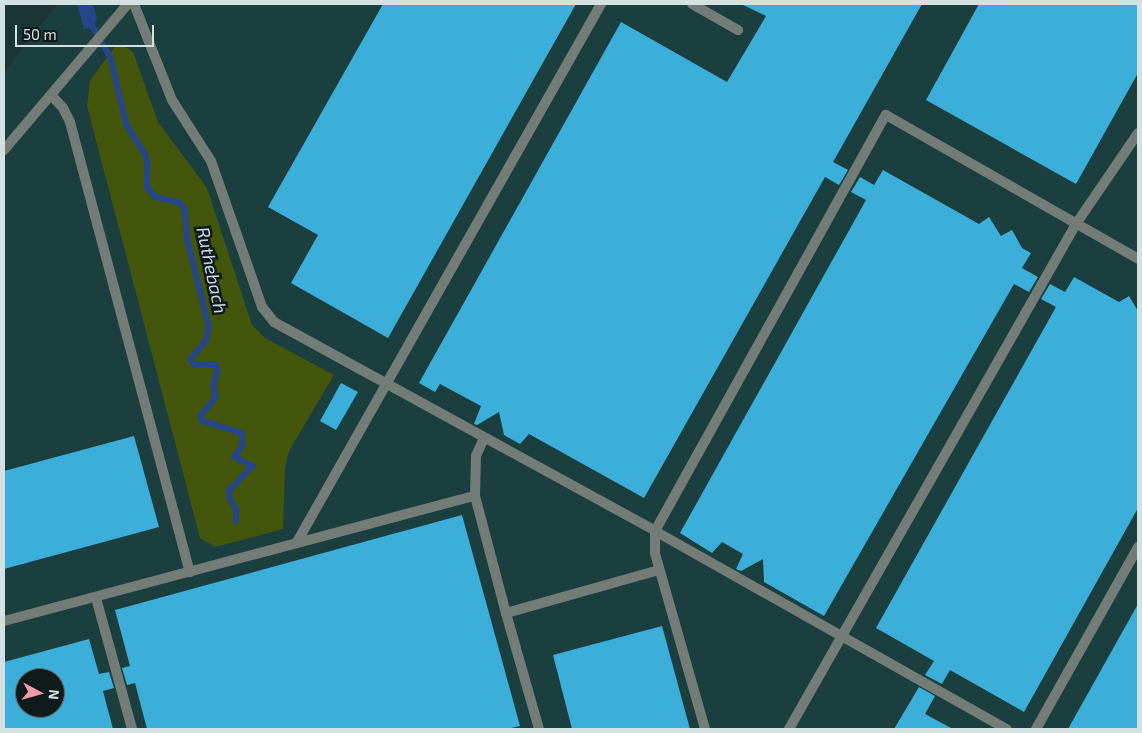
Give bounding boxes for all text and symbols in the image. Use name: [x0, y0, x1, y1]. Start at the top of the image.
scale bar: [18, 15, 156, 47]
text: 50 m: [23, 25, 57, 43]
water label: Ruthebach: [192, 225, 232, 315]
north arrow: [15, 668, 65, 718]
text: N: [45, 689, 63, 700]

